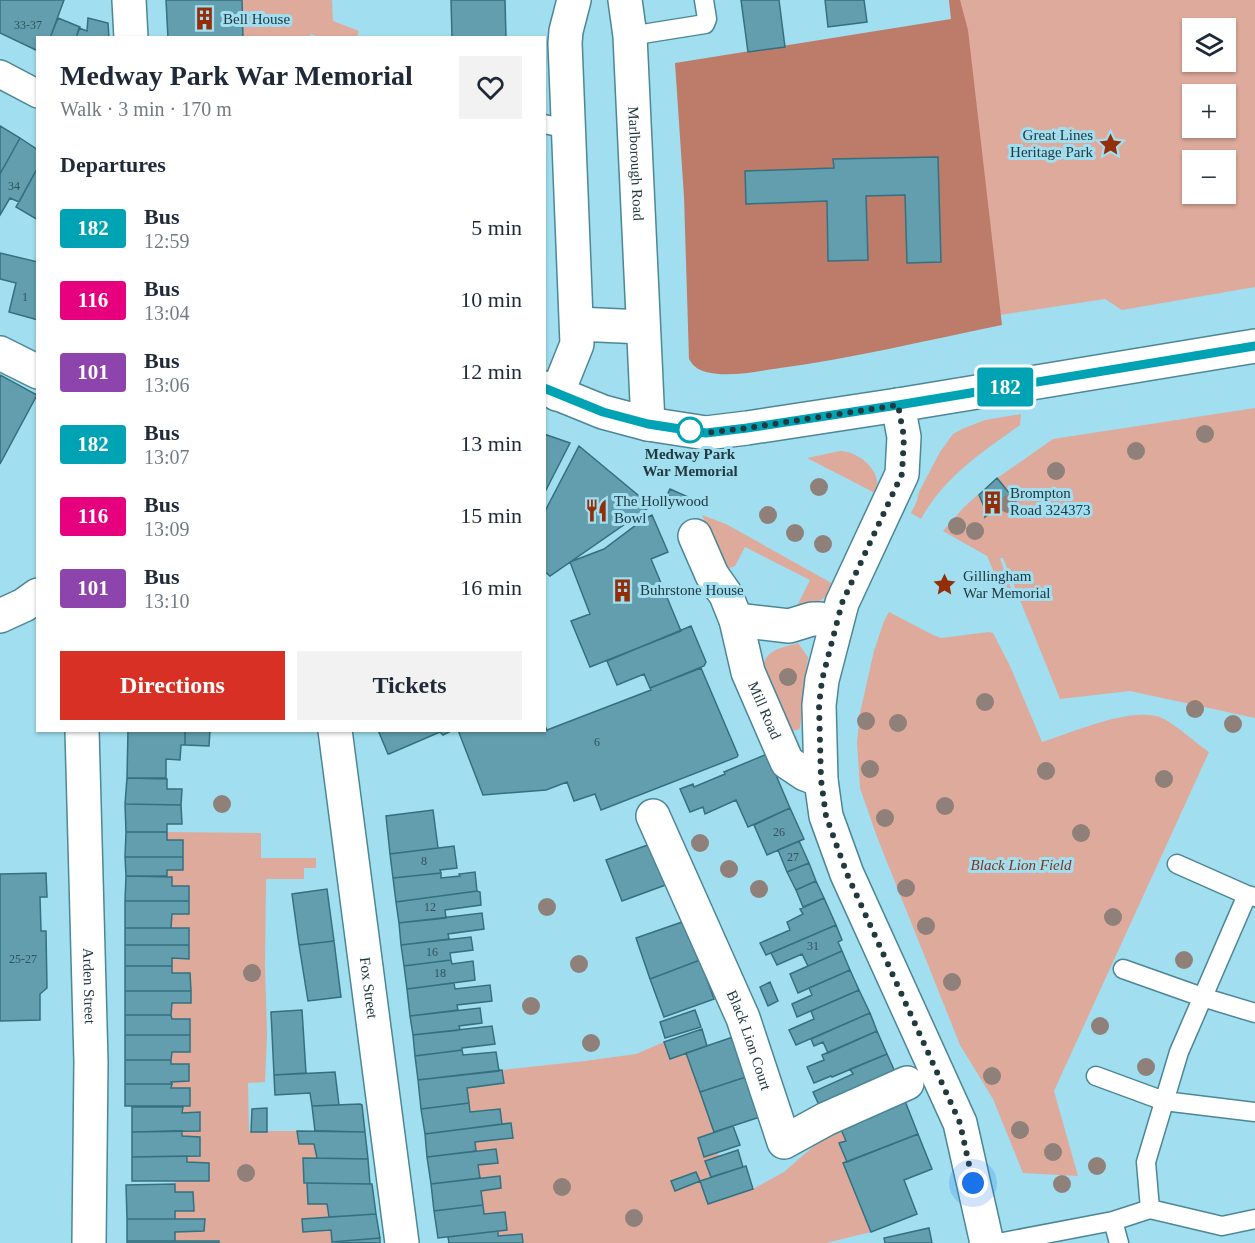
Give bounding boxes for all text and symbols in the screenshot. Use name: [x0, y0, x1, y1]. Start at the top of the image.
building icon: Bell House: [192, 6, 218, 32]
place label: Bell House: [223, 11, 290, 27]
house number: 33-37: [14, 18, 42, 32]
map controls: [1182, 18, 1236, 204]
button: layers: [1182, 18, 1236, 72]
button: heart: [459, 56, 522, 119]
text: Medway Park War Memorial: [60, 60, 413, 91]
button: +: [1182, 84, 1236, 138]
text: Walk · 3 min · 170 m: [60, 98, 232, 120]
street label: Marlborough Road: [625, 106, 647, 222]
place label: Great Lines Heritage Park: [1010, 127, 1093, 160]
place icon: Great Lines Heritage Park: [1098, 131, 1124, 157]
button: −: [1182, 150, 1236, 204]
text: Departures: [60, 152, 166, 177]
house number: 34: [8, 179, 20, 193]
text: Bus: [144, 204, 179, 229]
text: 5 min: [471, 215, 522, 240]
text: 182: [77, 216, 109, 240]
text: 12:59: [144, 230, 190, 252]
text: Bus: [144, 276, 179, 301]
text: 10 min: [460, 287, 522, 312]
text: 116: [78, 288, 108, 312]
house number: 1: [22, 290, 28, 304]
text: 13:04: [144, 302, 190, 324]
text: Bus: [144, 348, 179, 373]
text: 12 min: [460, 359, 522, 384]
text: 101: [77, 360, 109, 384]
line badge: 182: [970, 368, 1040, 406]
text: 13:06: [144, 374, 190, 396]
text: 182: [989, 375, 1021, 399]
marker: Medway Park War Memorial: [677, 417, 703, 443]
text: Bus: [144, 420, 179, 445]
text: 13 min: [460, 431, 522, 456]
text: 182: [77, 432, 109, 456]
text: 13:07: [144, 446, 190, 468]
place label: Medway Park War Memorial: [642, 446, 738, 479]
place label: Brompton Road 324373: [1010, 485, 1090, 518]
building icon: Brompton Road 324373: [979, 489, 1005, 515]
text: Bus: [144, 492, 179, 517]
place label: The Hollywood Bowl: [614, 493, 709, 526]
restaurant icon: The Hollywood Bowl: [583, 497, 609, 523]
text: 15 min: [460, 503, 522, 528]
text: 116: [78, 504, 108, 528]
text: 13:09: [144, 518, 190, 540]
text: Bus: [144, 564, 179, 589]
place label: Gillingham War Memorial: [963, 568, 1051, 601]
place icon: Gillingham War Memorial: [932, 572, 958, 598]
text: 16 min: [460, 575, 522, 600]
text: 101: [77, 576, 109, 600]
building icon: Buhrstone House: [609, 577, 635, 603]
place label: Buhrstone House: [640, 582, 744, 598]
text: 13:10: [144, 590, 190, 612]
button: Directions: [60, 651, 285, 720]
button: Tickets: [297, 651, 522, 720]
street label: Mill Road: [745, 679, 784, 742]
house number: 6: [594, 735, 600, 749]
house number: 26: [773, 825, 785, 839]
house number: 27: [787, 850, 799, 864]
house number: 8: [421, 854, 427, 868]
park label: Black Lion Field: [971, 857, 1072, 873]
house number: 12: [424, 900, 436, 914]
house number: 31: [807, 939, 819, 953]
house number: 16: [426, 945, 438, 959]
street label: Arden Street: [80, 948, 98, 1025]
house number: 25-27: [9, 952, 37, 966]
street label: Fox Street: [357, 956, 381, 1020]
house number: 18: [434, 966, 446, 980]
street label: Black Lion Court: [724, 988, 775, 1093]
your location: [958, 1168, 988, 1198]

